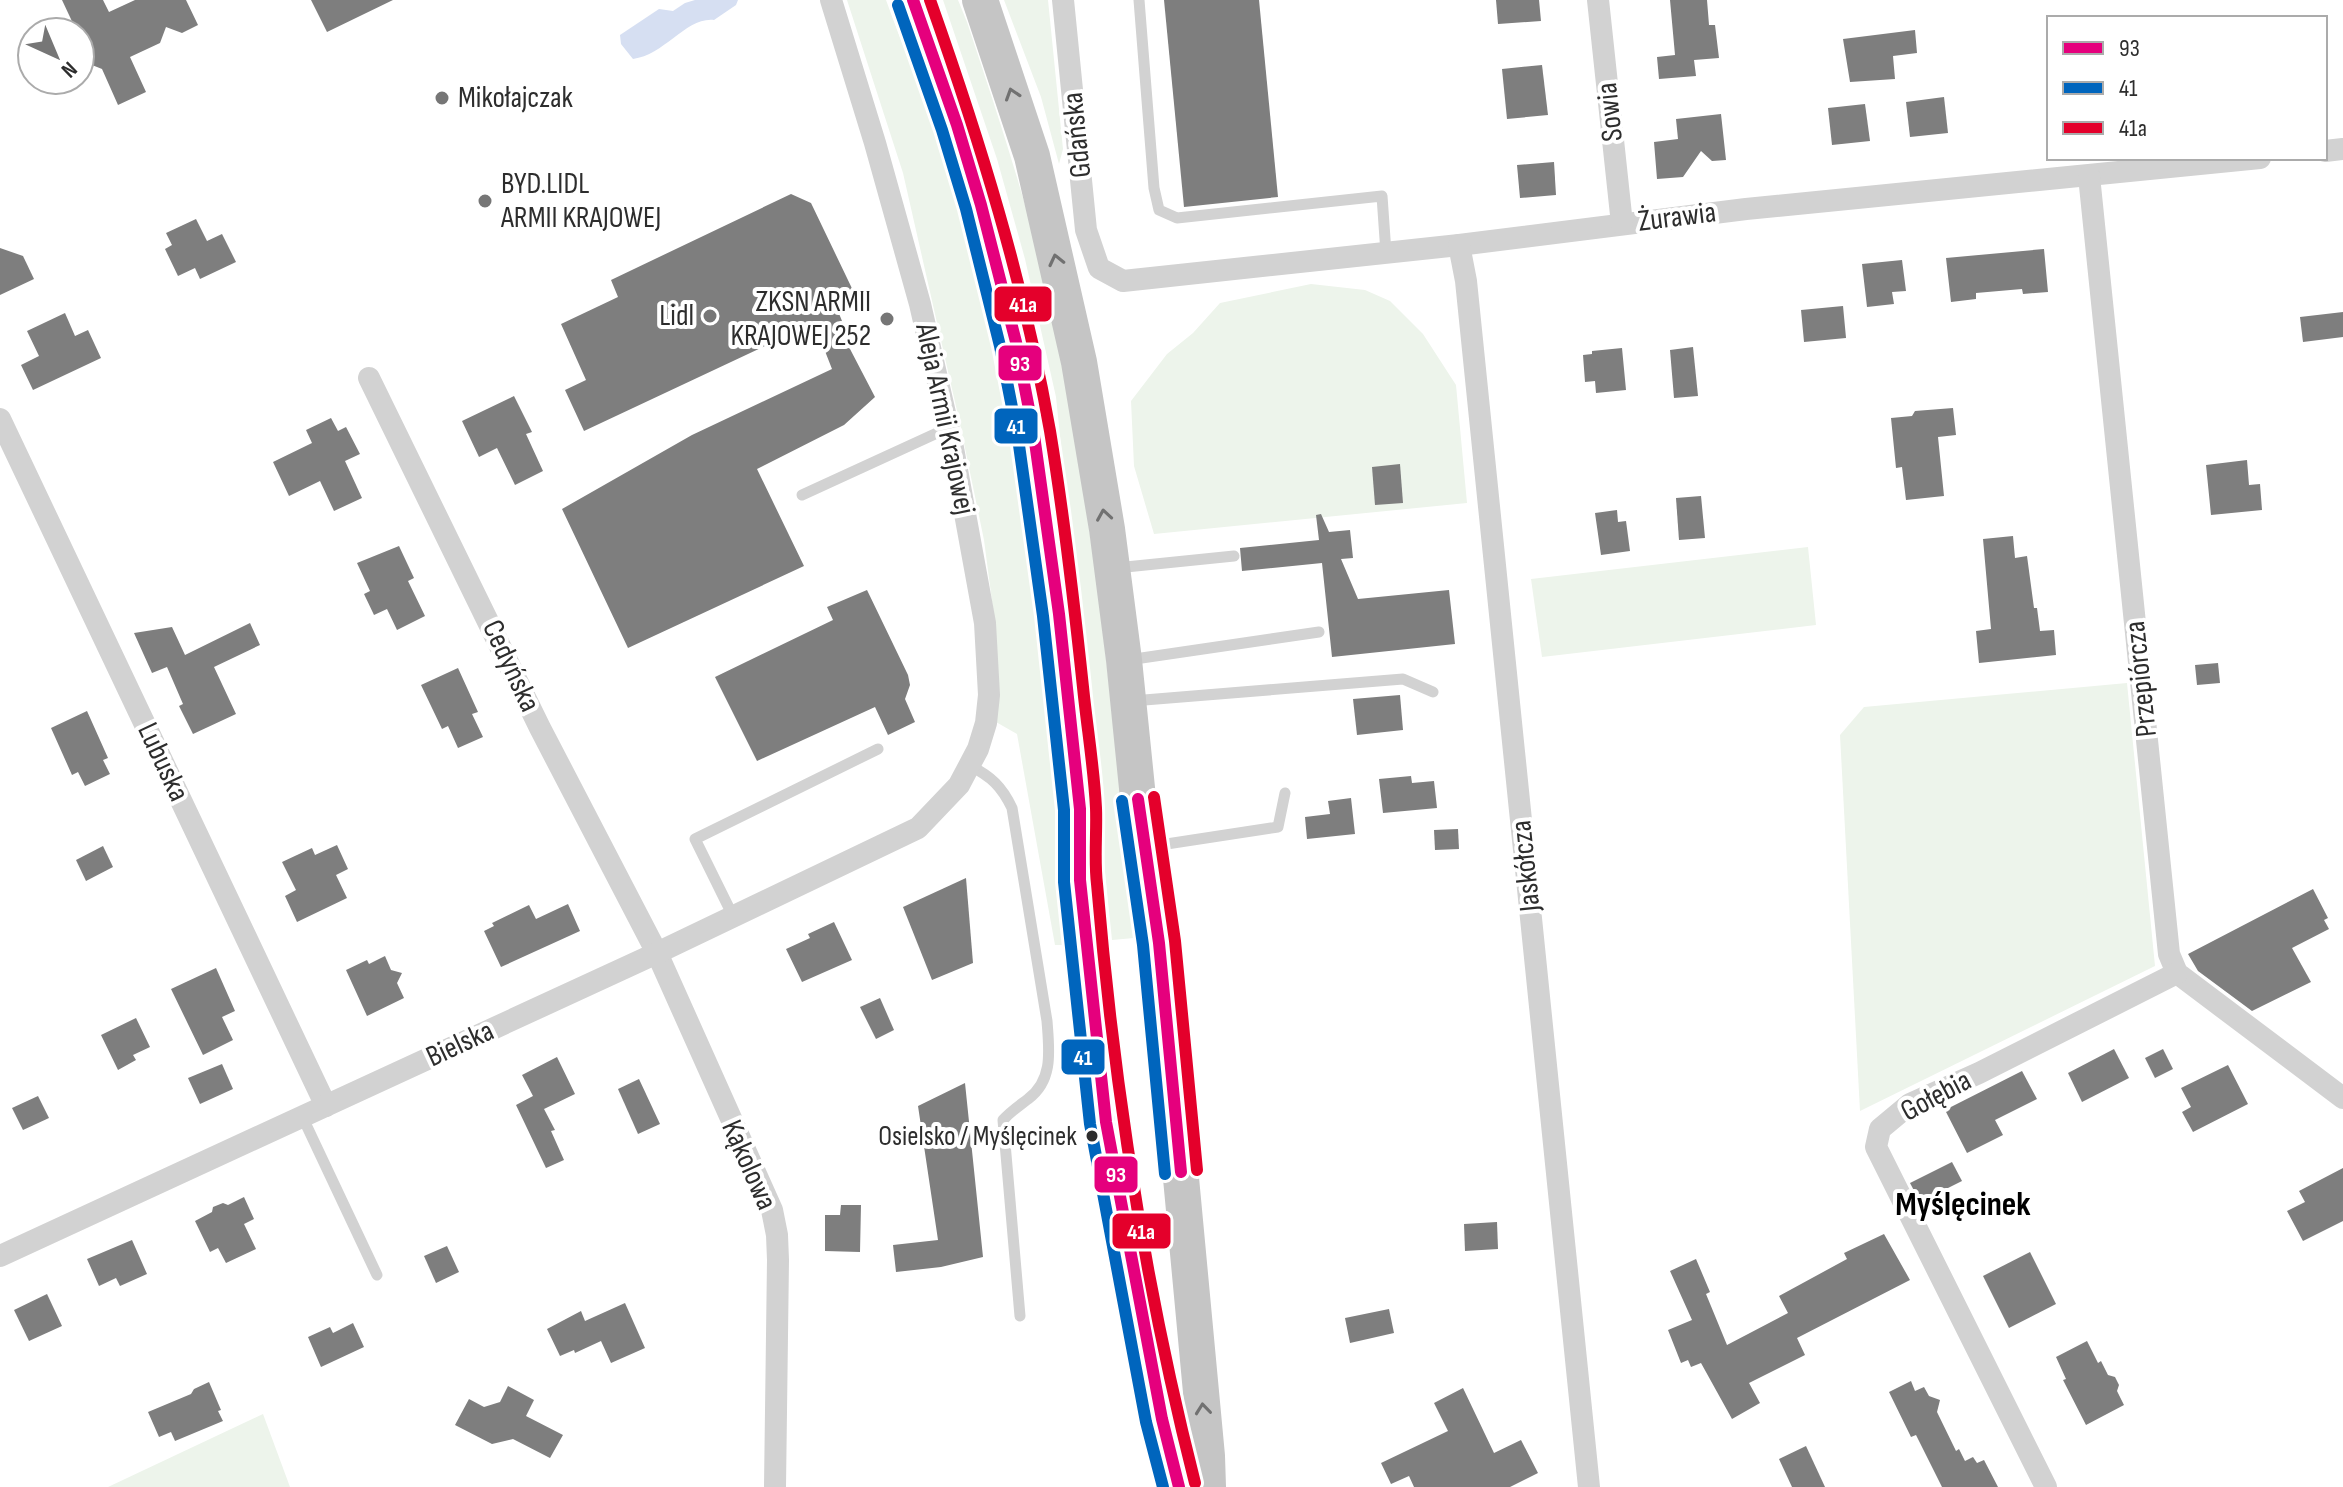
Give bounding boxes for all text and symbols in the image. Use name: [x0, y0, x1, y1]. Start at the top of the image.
north arrow: [16, 16, 96, 96]
legend: [2047, 16, 2327, 160]
text: 93: [2119, 34, 2140, 63]
text: N: [55, 56, 82, 83]
text: 41: [2119, 74, 2138, 103]
place label: Mikołajczak: [458, 80, 573, 116]
street label: Sowia: [1589, 81, 1631, 143]
one-way arrow: [1005, 88, 1021, 102]
marker: Mikołajczak: [433, 89, 451, 107]
street label: Gdańska: [1055, 90, 1099, 180]
text: 41a: [2119, 114, 2147, 143]
place label: BYD.LIDL ARMII KRAJOWEJ: [500, 166, 661, 236]
marker: BYD.LIDL ARMII KRAJOWEJ: [476, 192, 494, 210]
street label: Żurawia: [1636, 194, 1718, 240]
one-way arrow: [1048, 253, 1065, 267]
place label: ZKSN ARMII KRAJOWEJ 252: [730, 284, 871, 354]
line badge: 41a: [993, 285, 1053, 323]
text: 41a: [1009, 292, 1037, 319]
place label: Lidl: [659, 298, 694, 334]
marker: Lidl: [701, 307, 719, 325]
marker: ZKSN ARMII KRAJOWEJ 252: [878, 310, 896, 328]
street label: Aleja Armii Krajowej: [907, 319, 983, 518]
line badge: 93: [997, 344, 1043, 382]
text: 93: [1010, 351, 1030, 378]
line badge: 41: [993, 407, 1039, 445]
text: 41: [1007, 414, 1026, 441]
one-way arrow: [1097, 508, 1114, 522]
street label: Cedyńska: [474, 614, 548, 718]
street label: Przepiórcza: [2117, 619, 2165, 739]
street label: Lubuska: [129, 717, 197, 807]
street label: Jaskółcza: [1503, 819, 1549, 914]
street label: Bielska: [421, 1013, 499, 1075]
line badge: 41: [1060, 1038, 1106, 1076]
text: 41: [1074, 1045, 1093, 1072]
street label: Gołębia: [1895, 1063, 1977, 1129]
street label: Kąkolowa: [713, 1115, 785, 1215]
place label: Osielsko / Myślęcinek: [878, 1120, 1077, 1153]
marker: Osielsko / Myślęcinek: [1084, 1128, 1100, 1144]
line badge: 93: [1093, 1155, 1139, 1194]
text: 93: [1106, 1162, 1126, 1189]
district label: Myślęcinek: [1895, 1184, 2031, 1225]
line badge: 41a: [1111, 1212, 1172, 1250]
text: 41a: [1127, 1219, 1155, 1246]
one-way arrow: [1195, 1402, 1212, 1415]

